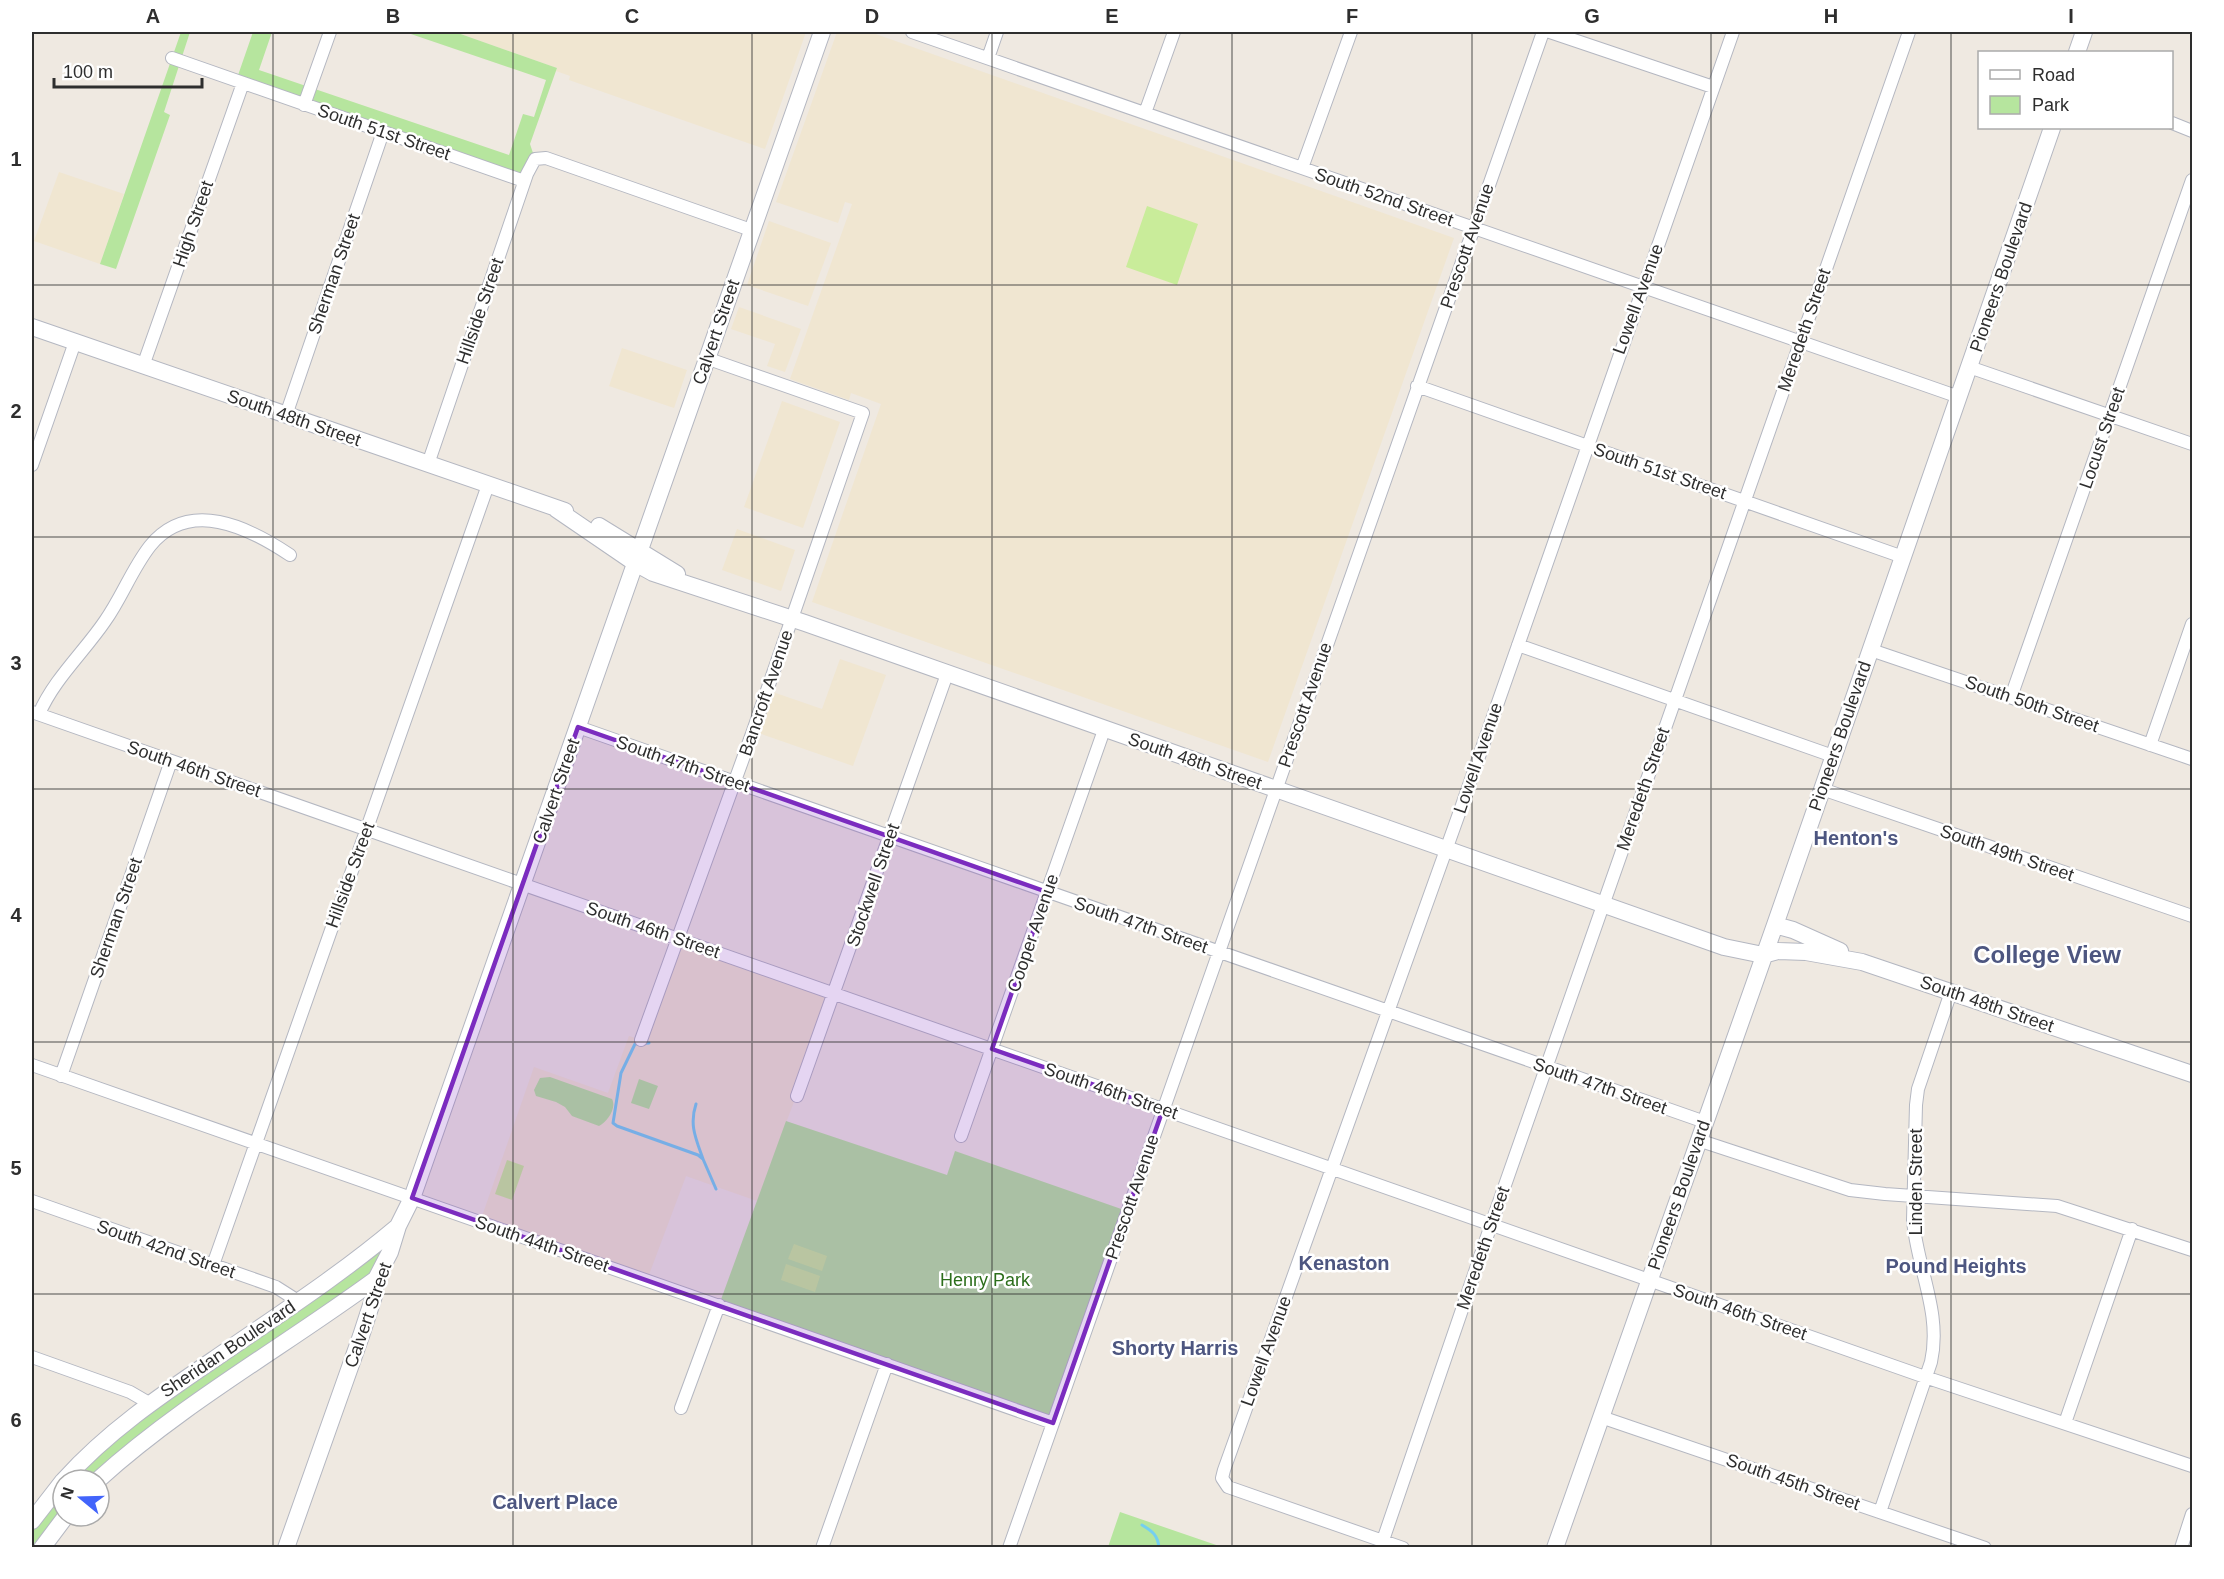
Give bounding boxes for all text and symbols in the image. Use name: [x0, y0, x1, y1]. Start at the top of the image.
text: A: [146, 5, 160, 27]
text: B: [386, 5, 400, 27]
text: C: [625, 5, 639, 27]
text: D: [865, 5, 879, 27]
text: E: [1105, 5, 1119, 27]
text: F: [1346, 5, 1358, 27]
text: G: [1584, 5, 1600, 27]
text: H: [1824, 5, 1838, 27]
text: I: [2068, 5, 2074, 27]
scale bar: [54, 51, 202, 89]
legend: [1978, 51, 2173, 129]
text: 100 m: [63, 62, 113, 82]
text: Road: [2032, 65, 2075, 85]
text: Park: [2032, 95, 2070, 115]
street label: South 51st Street: [315, 100, 453, 164]
text: 1: [10, 148, 22, 170]
street label: South 52nd Street: [1312, 164, 1456, 230]
street label: High Street: [169, 178, 217, 270]
street label: Prescott Avenue: [1436, 181, 1498, 311]
street label: Pioneers Boulevard: [1966, 199, 2036, 355]
street label: Sherman Street: [304, 211, 364, 337]
street label: Lowell Avenue: [1609, 241, 1667, 357]
street label: Hillside Street: [452, 255, 508, 367]
street label: Meredeth Street: [1774, 266, 1834, 394]
street label: Calvert Street: [689, 277, 743, 387]
street label: Locust Street: [2075, 385, 2129, 491]
street label: South 48th Street: [225, 386, 363, 450]
text: 2: [10, 400, 22, 422]
street label: South 51st Street: [1591, 439, 1729, 503]
street label: Bancroft Avenue: [735, 627, 797, 759]
street label: Prescott Avenue: [1274, 640, 1336, 770]
text: 3: [10, 652, 22, 674]
street label: Pioneers Boulevard: [1805, 658, 1875, 814]
street label: South 50th Street: [1963, 672, 2101, 736]
street label: Lowell Avenue: [1450, 700, 1506, 816]
street label: Meredeth Street: [1613, 725, 1673, 853]
street label: South 48th Street: [1126, 729, 1264, 793]
street label: South 47th Street: [614, 732, 752, 796]
street label: Calvert Street: [529, 736, 583, 846]
street label: South 46th Street: [125, 737, 263, 801]
street label: Hillside Street: [322, 819, 378, 931]
street label: Stockwell Street: [843, 821, 903, 949]
street label: South 49th Street: [1938, 821, 2076, 885]
district label: Henton's: [1814, 827, 1898, 849]
street label: Sherman Street: [86, 855, 146, 981]
street label: Cooper Avenue: [1003, 871, 1063, 995]
street label: South 47th Street: [1072, 893, 1210, 957]
street label: South 46th Street: [584, 898, 722, 962]
text: 4: [10, 904, 22, 926]
district label: College View: [1973, 941, 2121, 968]
street label: South 48th Street: [1918, 972, 2056, 1036]
street label: South 47th Street: [1531, 1054, 1669, 1118]
street label: South 46th Street: [1042, 1059, 1180, 1123]
street label: Pioneers Boulevard: [1644, 1117, 1714, 1273]
street label: Linden Street: [1906, 1128, 1926, 1236]
street label: Prescott Avenue: [1101, 1132, 1163, 1262]
text: 5: [10, 1157, 22, 1179]
street label: Meredeth Street: [1453, 1184, 1513, 1312]
street label: South 44th Street: [473, 1212, 611, 1276]
street label: South 42nd Street: [94, 1216, 238, 1282]
district label: Kenaston: [1298, 1252, 1390, 1274]
district label: Pound Heights: [1885, 1255, 2027, 1277]
street label: Calvert Street: [341, 1260, 395, 1370]
park label: Henry Park: [940, 1270, 1031, 1290]
street label: South 46th Street: [1671, 1280, 1809, 1344]
street label: Lowell Avenue: [1237, 1293, 1295, 1409]
street label: Sheridan Boulevard: [157, 1297, 299, 1401]
district label: Shorty Harris: [1112, 1337, 1238, 1359]
text: 6: [10, 1409, 22, 1431]
street label: South 45th Street: [1724, 1450, 1862, 1514]
north arrow: [51, 1468, 111, 1528]
text: N: [57, 1485, 77, 1502]
district label: Calvert Place: [492, 1491, 618, 1513]

